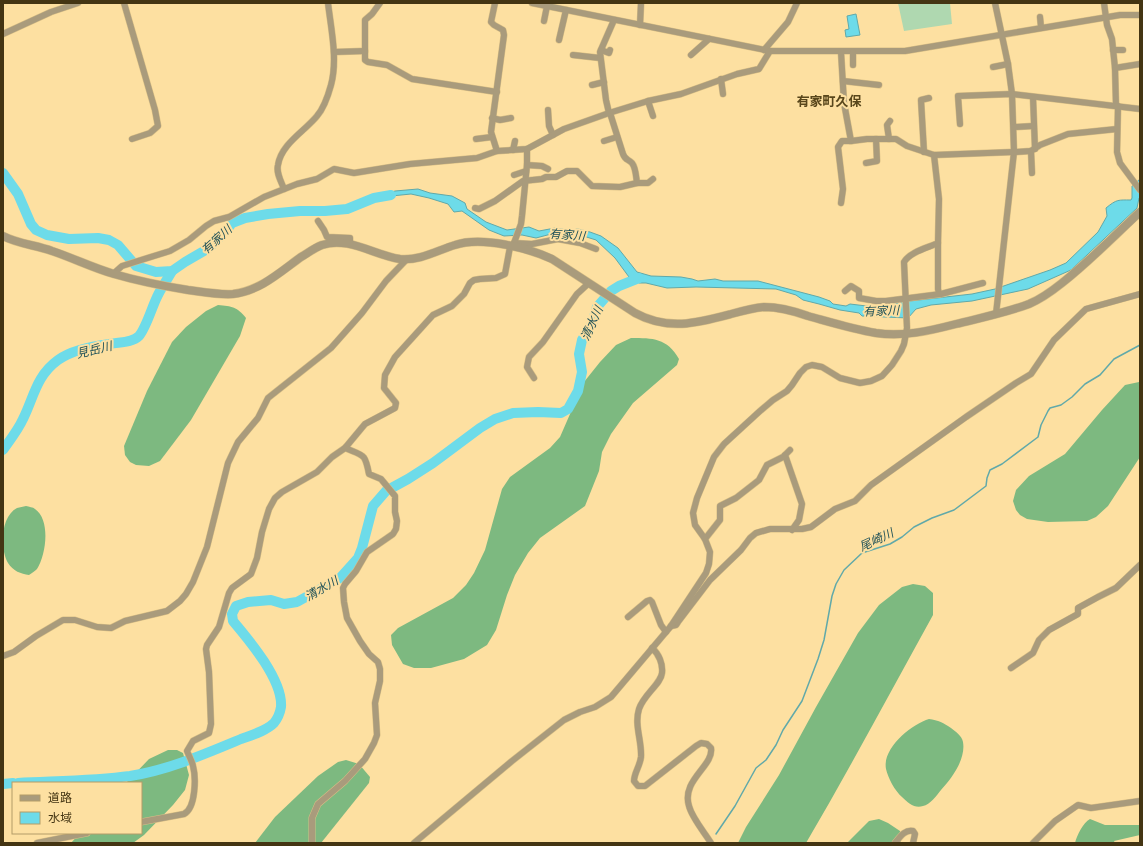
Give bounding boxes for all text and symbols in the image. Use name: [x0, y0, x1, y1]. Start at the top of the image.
district label: 有家町久保: [796, 93, 862, 109]
water label: 有家川: [198, 220, 236, 256]
water label: 有家川: [549, 226, 587, 242]
water label: 清水川: [577, 302, 606, 342]
water label: 有家川: [863, 302, 901, 318]
water label: 見岳川: [75, 338, 115, 360]
water label: 尾崎川: [857, 524, 897, 553]
water label: 清水川: [302, 572, 342, 603]
legend: [12, 782, 142, 834]
text: 道路: [48, 790, 72, 804]
text: 水域: [48, 810, 72, 824]

